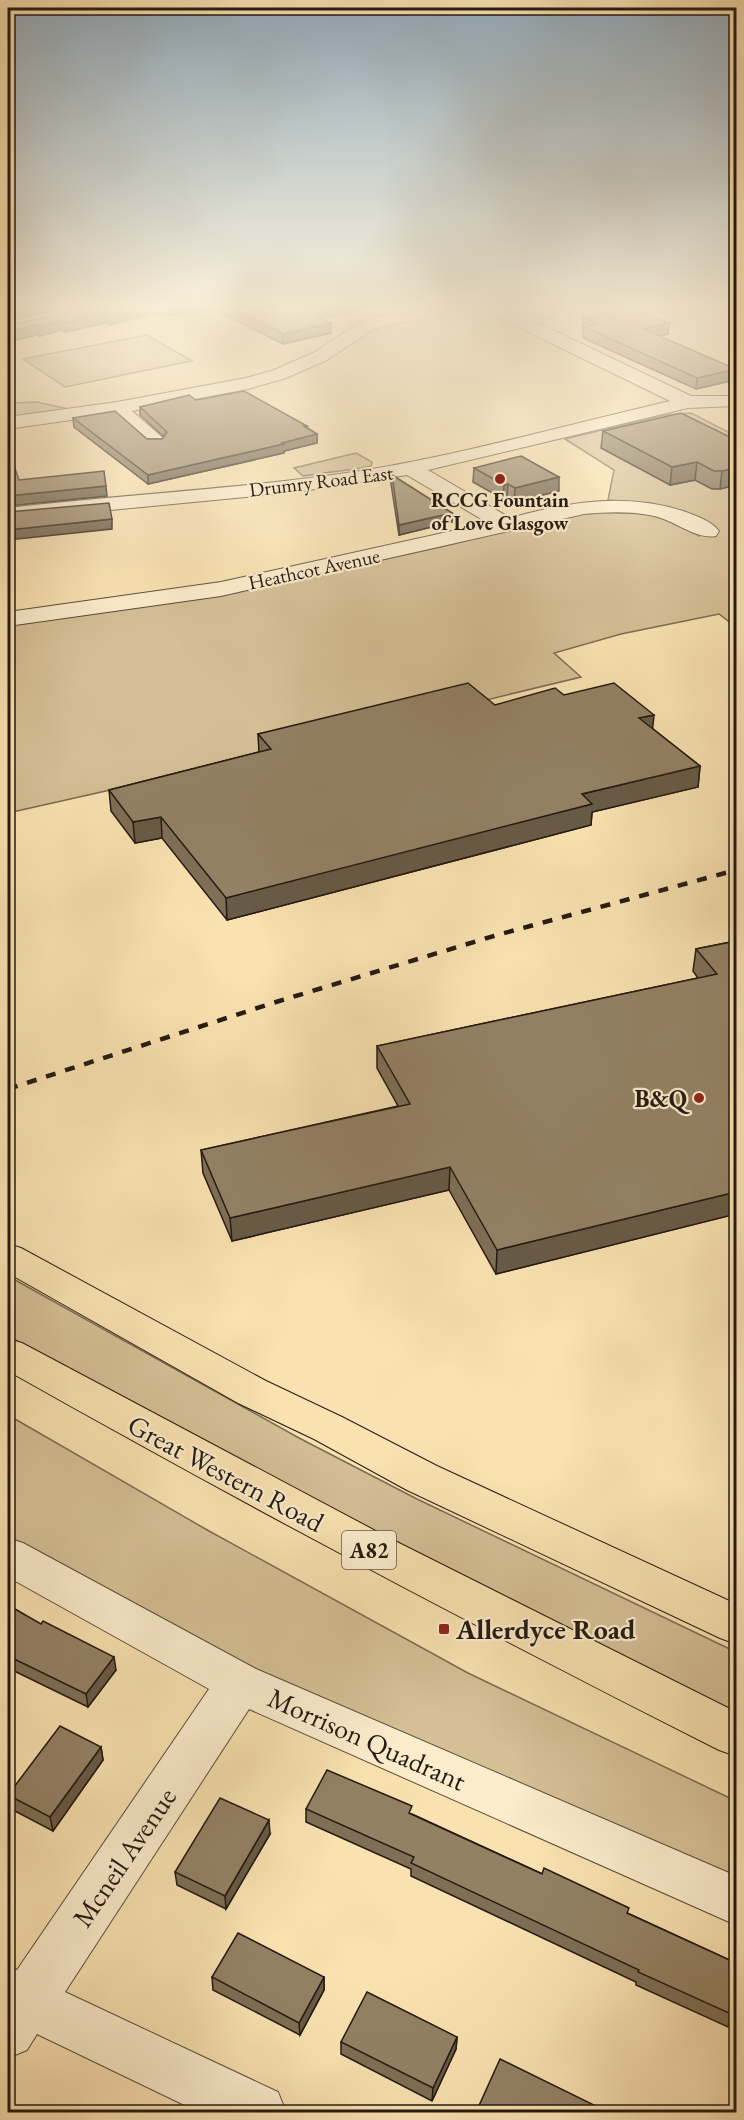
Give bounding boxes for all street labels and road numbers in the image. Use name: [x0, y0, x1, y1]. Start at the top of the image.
street label: Drumry Road East: [248, 459, 395, 503]
street label: Heathcot Avenue: [246, 542, 382, 596]
street label: Great Western Road: [122, 1406, 331, 1540]
road number: A82: [342, 1531, 396, 1569]
street label: Morrison Quadrant: [262, 1679, 472, 1799]
street label: Mcneil Avenue: [64, 1780, 184, 1934]

